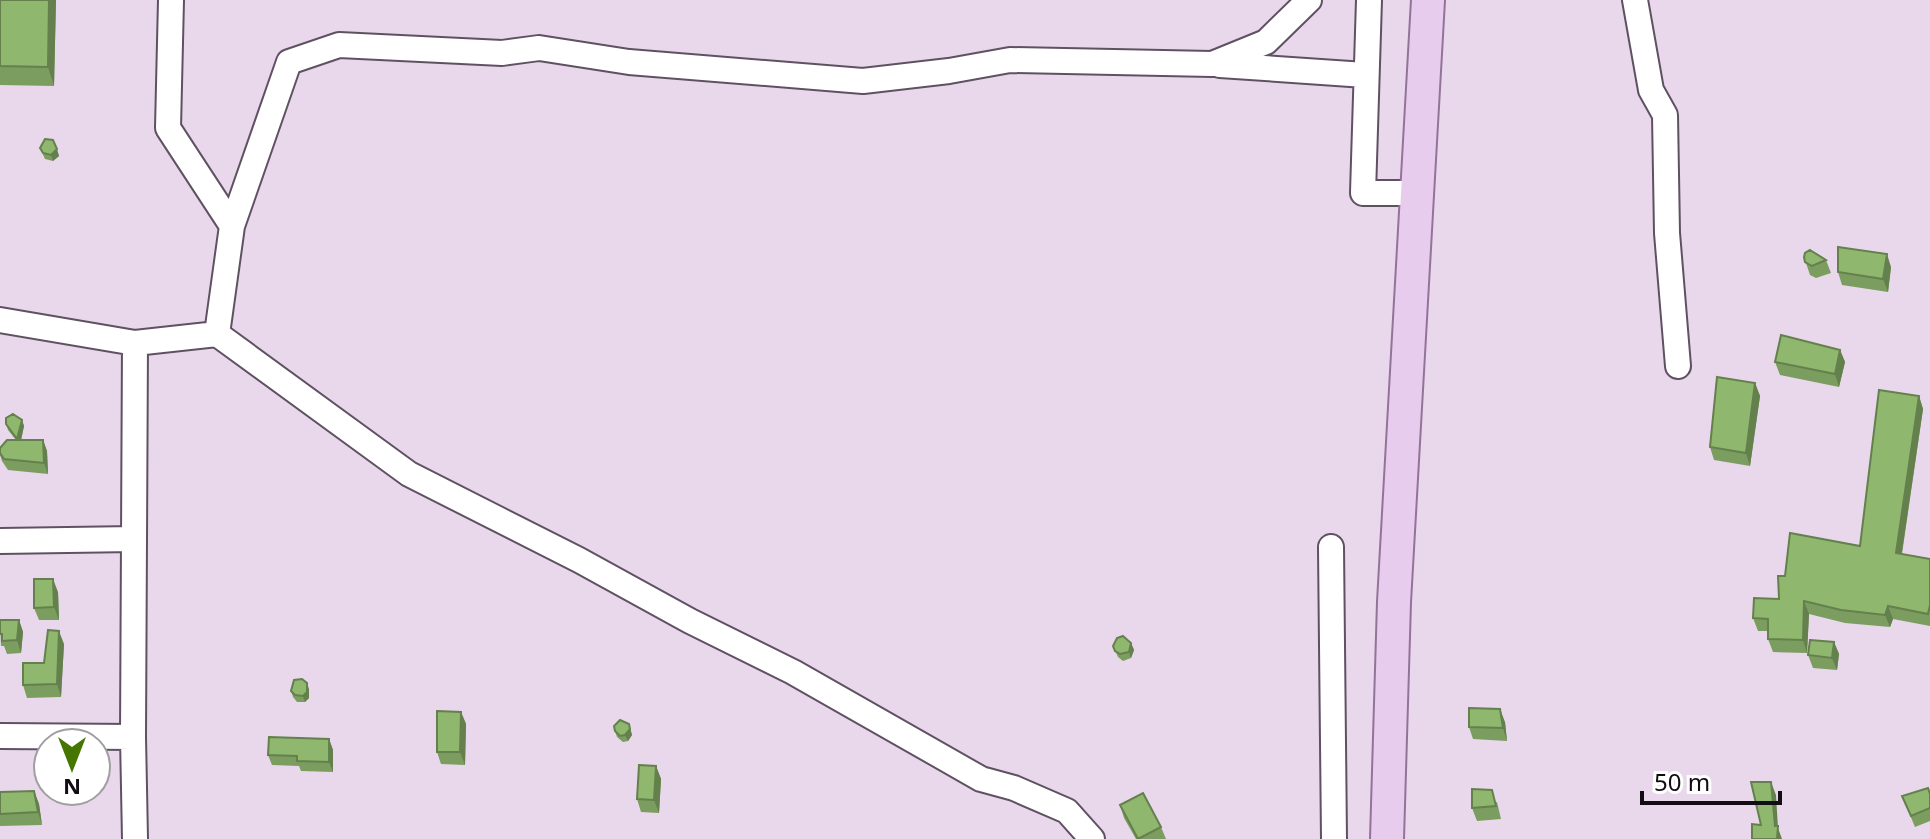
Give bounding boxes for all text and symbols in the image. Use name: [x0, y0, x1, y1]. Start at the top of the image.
north arrow: [32, 727, 112, 807]
scale bar: [1642, 755, 1780, 805]
text: 50 m: [1654, 765, 1710, 798]
text: N: [63, 773, 81, 803]

